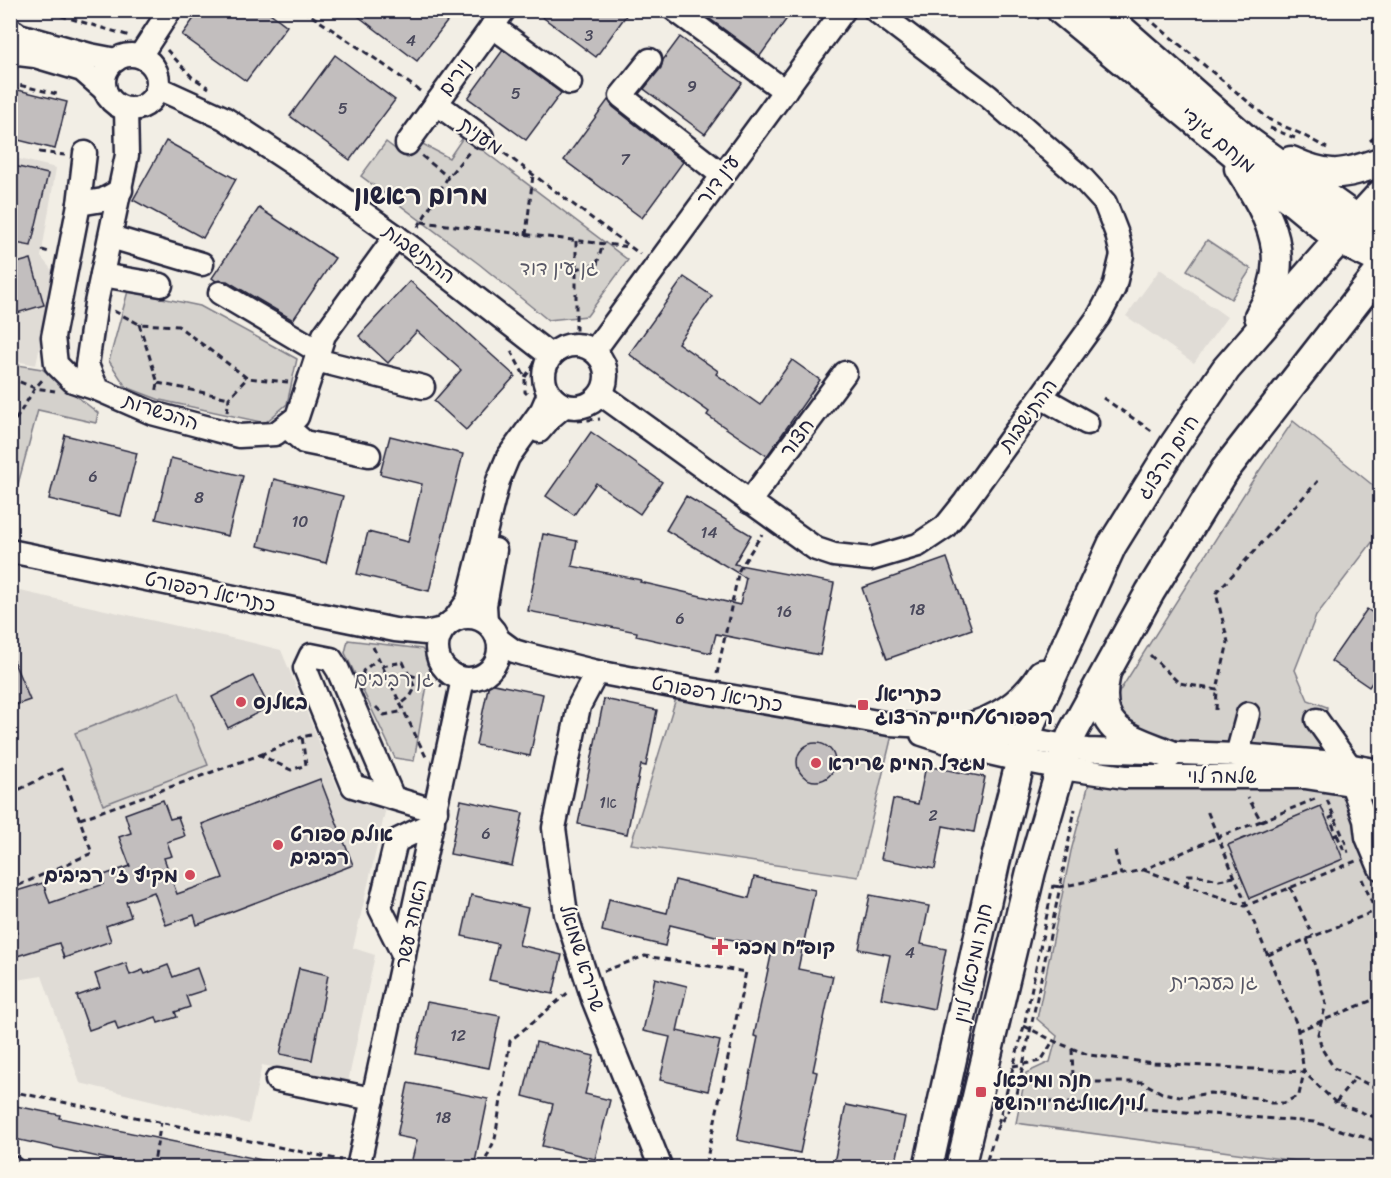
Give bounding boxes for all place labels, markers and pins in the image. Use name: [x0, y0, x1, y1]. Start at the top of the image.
place label: כתריאל רפפורט/חיים הרצוג: [875, 677, 1053, 735]
place label: באלנס: [253, 685, 308, 720]
marker: באלנס: [234, 695, 248, 709]
marker: כתריאל רפפורט/חיים הרצוג: [856, 698, 870, 712]
place label: מגדל המים שרירא: [828, 746, 986, 781]
marker: מגדל המים שרירא: [809, 756, 823, 770]
place label: אולם ספורט רביבים: [290, 817, 393, 875]
marker: אולם ספורט רביבים: [271, 838, 285, 852]
place label: מקיף ז' רביבים: [44, 858, 178, 893]
marker: מקיף ז' רביבים: [183, 868, 197, 882]
place label: קופ"ח מכבי: [734, 930, 835, 965]
marker: קופ"ח מכבי: [711, 938, 729, 956]
place label: חנה ומיכאל לוין/אולגה ויהושע: [993, 1063, 1145, 1121]
marker: חנה ומיכאל לוין/אולגה ויהושע: [974, 1085, 988, 1099]

